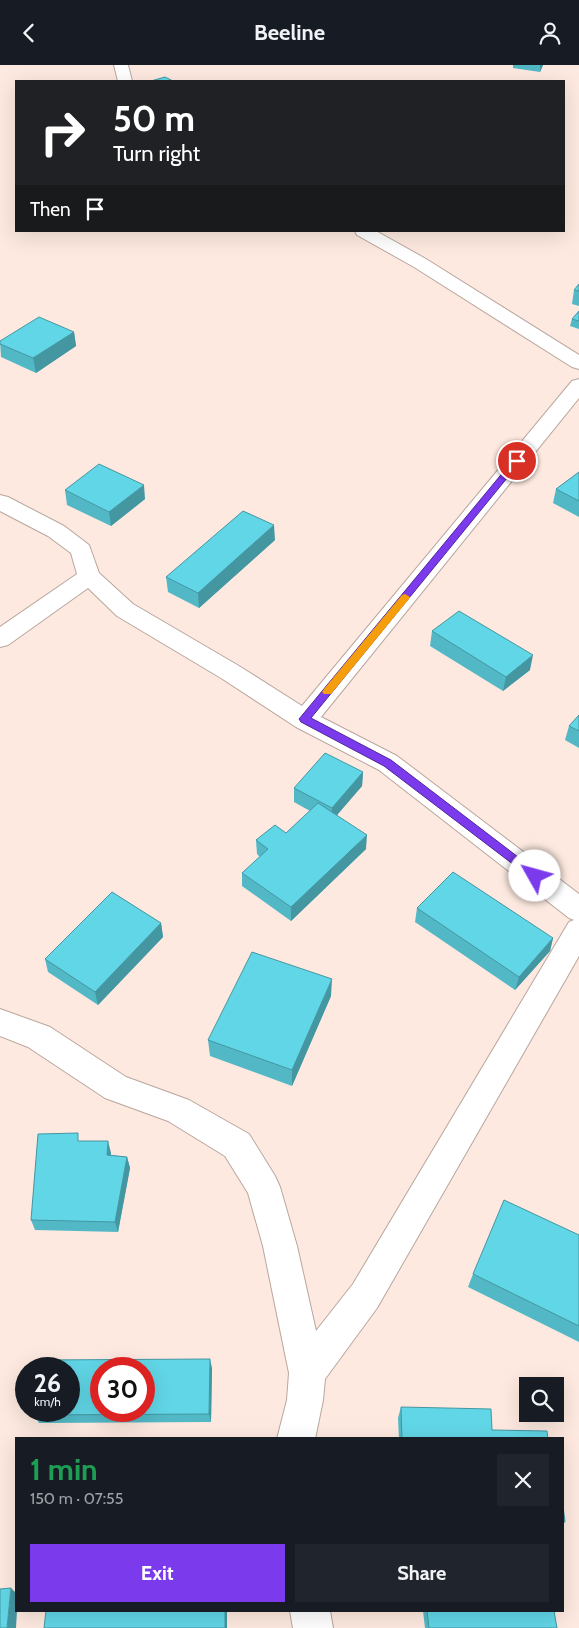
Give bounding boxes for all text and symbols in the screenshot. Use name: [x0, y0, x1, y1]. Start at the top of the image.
icon: back: [15, 19, 43, 47]
text: Beeline: [254, 19, 325, 46]
icon: person: [536, 19, 564, 47]
text: 50 m: [113, 97, 195, 140]
icon: right: [30, 100, 95, 165]
text: Turn right: [113, 140, 200, 167]
icon: arrive: [81, 195, 109, 223]
text: Then: [30, 198, 71, 221]
pin: [496, 440, 538, 482]
icon: arrive: [503, 447, 531, 475]
position arrow: [508, 849, 560, 901]
speed limit sign: 30: [90, 1357, 155, 1422]
text: 26: [34, 1368, 61, 1398]
map controls: [519, 1377, 564, 1422]
button: search: [519, 1377, 564, 1422]
text: km/h: [34, 1394, 61, 1409]
text: 1 min: [30, 1451, 98, 1488]
button: close: [497, 1454, 549, 1506]
text: 150 m · 07:55: [30, 1489, 123, 1508]
button: Exit: [30, 1544, 285, 1602]
button: Share: [295, 1544, 549, 1602]

